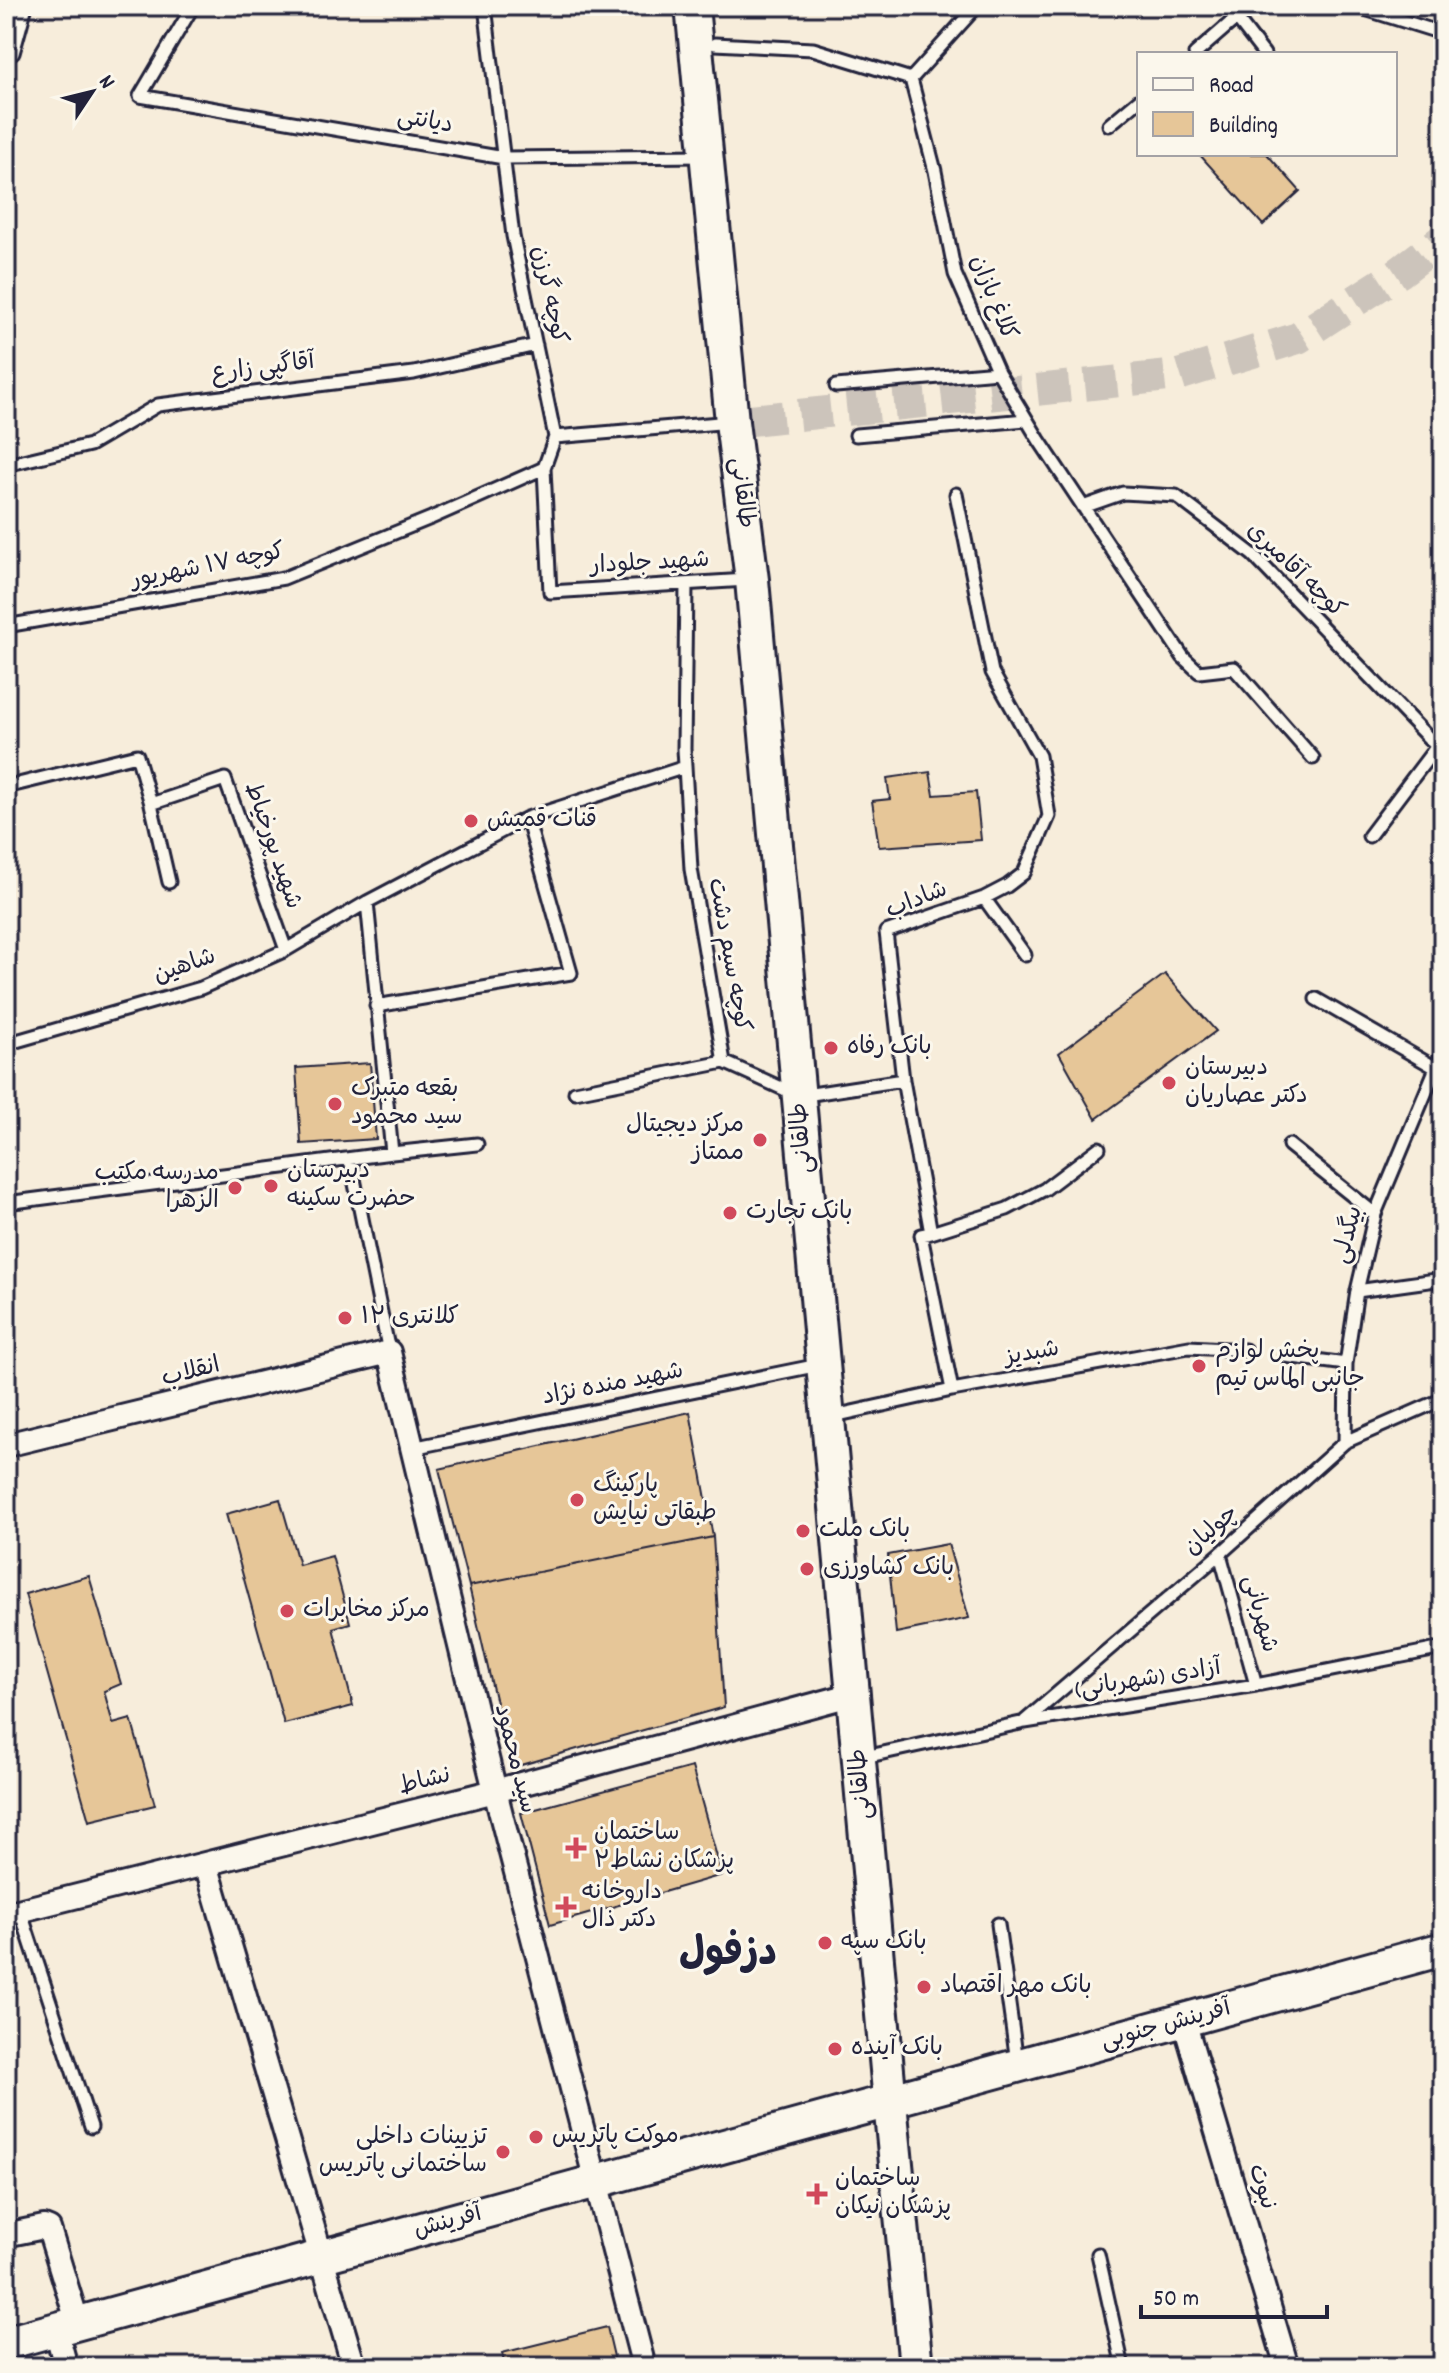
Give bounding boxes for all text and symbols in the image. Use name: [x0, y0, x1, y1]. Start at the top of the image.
north arrow: [52, 52, 132, 132]
legend: [1137, 52, 1397, 156]
text: N: [90, 69, 121, 96]
text: Road: [1209, 70, 1254, 104]
street label: دیانتی: [394, 100, 456, 144]
text: Building: [1209, 110, 1278, 144]
street label: کوچه گرزن: [521, 243, 575, 347]
street label: کلاغ بازان: [960, 250, 1024, 346]
street label: آقاگپی زارع: [209, 346, 318, 392]
street label: طالقانی: [720, 456, 762, 530]
street label: کوچه آقامیری: [1238, 515, 1352, 627]
street label: کوچه ۱۷ شهریور: [126, 535, 288, 599]
street label: شهید جلودار: [588, 544, 710, 584]
street label: شهید پورخیاط: [234, 778, 310, 914]
place label: قنات قمیش: [487, 804, 597, 838]
marker: قنات قمیش: [462, 812, 480, 830]
street label: شاداب: [881, 873, 953, 929]
street label: کوچه سیم دشت: [698, 876, 758, 1034]
street label: شاهین: [149, 941, 221, 993]
place label: بانک رفاه: [847, 1031, 932, 1065]
marker: بانک رفاه: [822, 1039, 840, 1057]
place label: دبیرستان دکتر عصاریان: [1185, 1052, 1308, 1114]
place label: بقعه متبرک سید محمود: [351, 1073, 463, 1135]
marker: دبیرستان دکتر عصاریان: [1160, 1074, 1178, 1092]
marker: بقعه متبرک سید محمود: [326, 1095, 344, 1113]
street label: طالقانی: [783, 1101, 823, 1175]
place label: مرکز دیجیتال ممتاز: [626, 1109, 744, 1171]
marker: مرکز دیجیتال ممتاز: [751, 1131, 769, 1149]
place label: دبیرستان حضرت سکینه: [287, 1155, 416, 1217]
place label: مدرسه مکتب الزهرا: [95, 1157, 219, 1219]
marker: دبیرستان حضرت سکینه: [262, 1177, 280, 1195]
marker: مدرسه مکتب الزهرا: [226, 1179, 244, 1197]
place label: بانک تجارت: [746, 1196, 853, 1230]
street label: بیگدلی: [1325, 1202, 1373, 1268]
marker: بانک تجارت: [721, 1204, 739, 1222]
place label: کلانتری ۱۲: [361, 1301, 459, 1335]
marker: کلانتری ۱۲: [336, 1309, 354, 1327]
street label: شبدیز: [1000, 1332, 1062, 1376]
place label: پخش لوازم جانبی الماس تیم: [1215, 1335, 1365, 1397]
street label: انقلاب: [158, 1349, 224, 1397]
street label: شهید منده نژاد: [540, 1355, 686, 1415]
marker: پخش لوازم جانبی الماس تیم: [1190, 1357, 1208, 1375]
place label: پارکینگ طبقاتی نیایش: [593, 1469, 717, 1531]
marker: پارکینگ طبقاتی نیایش: [568, 1491, 586, 1509]
street label: چولیان: [1177, 1498, 1247, 1564]
place label: بانک ملت: [819, 1514, 910, 1548]
marker: بانک ملت: [794, 1522, 812, 1540]
place label: بانک کشاورزی: [823, 1552, 954, 1586]
marker: بانک کشاورزی: [798, 1560, 816, 1578]
street label: شهربانی: [1232, 1571, 1286, 1657]
place label: مرکز مخابرات: [303, 1594, 430, 1628]
marker: مرکز مخابرات: [278, 1602, 296, 1620]
street label: آزادی (شهربانی): [1073, 1652, 1224, 1708]
street label: سید محمود: [484, 1701, 544, 1817]
street label: طالقانی: [842, 1747, 882, 1821]
street label: نشاط: [395, 1759, 455, 1805]
place label: ساختمان پزشکان نشاط۲: [594, 1817, 734, 1879]
marker: ساختمان پزشکان نشاط۲: [565, 1837, 587, 1859]
place label: داروخانه دکتر ذال: [582, 1876, 662, 1938]
marker: داروخانه دکتر ذال: [557, 1898, 575, 1916]
place label: بانک سپه: [841, 1926, 927, 1960]
district label: دزفول: [679, 1928, 777, 1985]
marker: بانک سپه: [816, 1934, 834, 1952]
place label: بانک مهر اقتصاد: [940, 1970, 1092, 2004]
marker: بانک مهر اقتصاد: [915, 1978, 933, 1996]
street label: آفرینش جنوبی: [1097, 1992, 1236, 2060]
place label: بانک آینده: [851, 2032, 943, 2066]
marker: بانک آینده: [826, 2040, 844, 2058]
place label: موکت پاتریس: [552, 2120, 679, 2154]
place label: تزیینات داخلی ساختمانی پاتریس: [319, 2121, 488, 2183]
marker: موکت پاتریس: [527, 2128, 545, 2146]
marker: تزیینات داخلی ساختمانی پاتریس: [494, 2143, 512, 2161]
street label: نبوت: [1238, 2160, 1284, 2214]
place label: ساختمان پزشکان نیکان: [835, 2163, 951, 2225]
marker: ساختمان پزشکان نیکان: [806, 2183, 828, 2205]
street label: آفرینش: [410, 2197, 487, 2248]
scale bar: [1141, 2269, 1327, 2319]
text: 50 m: [1153, 2283, 1199, 2317]

